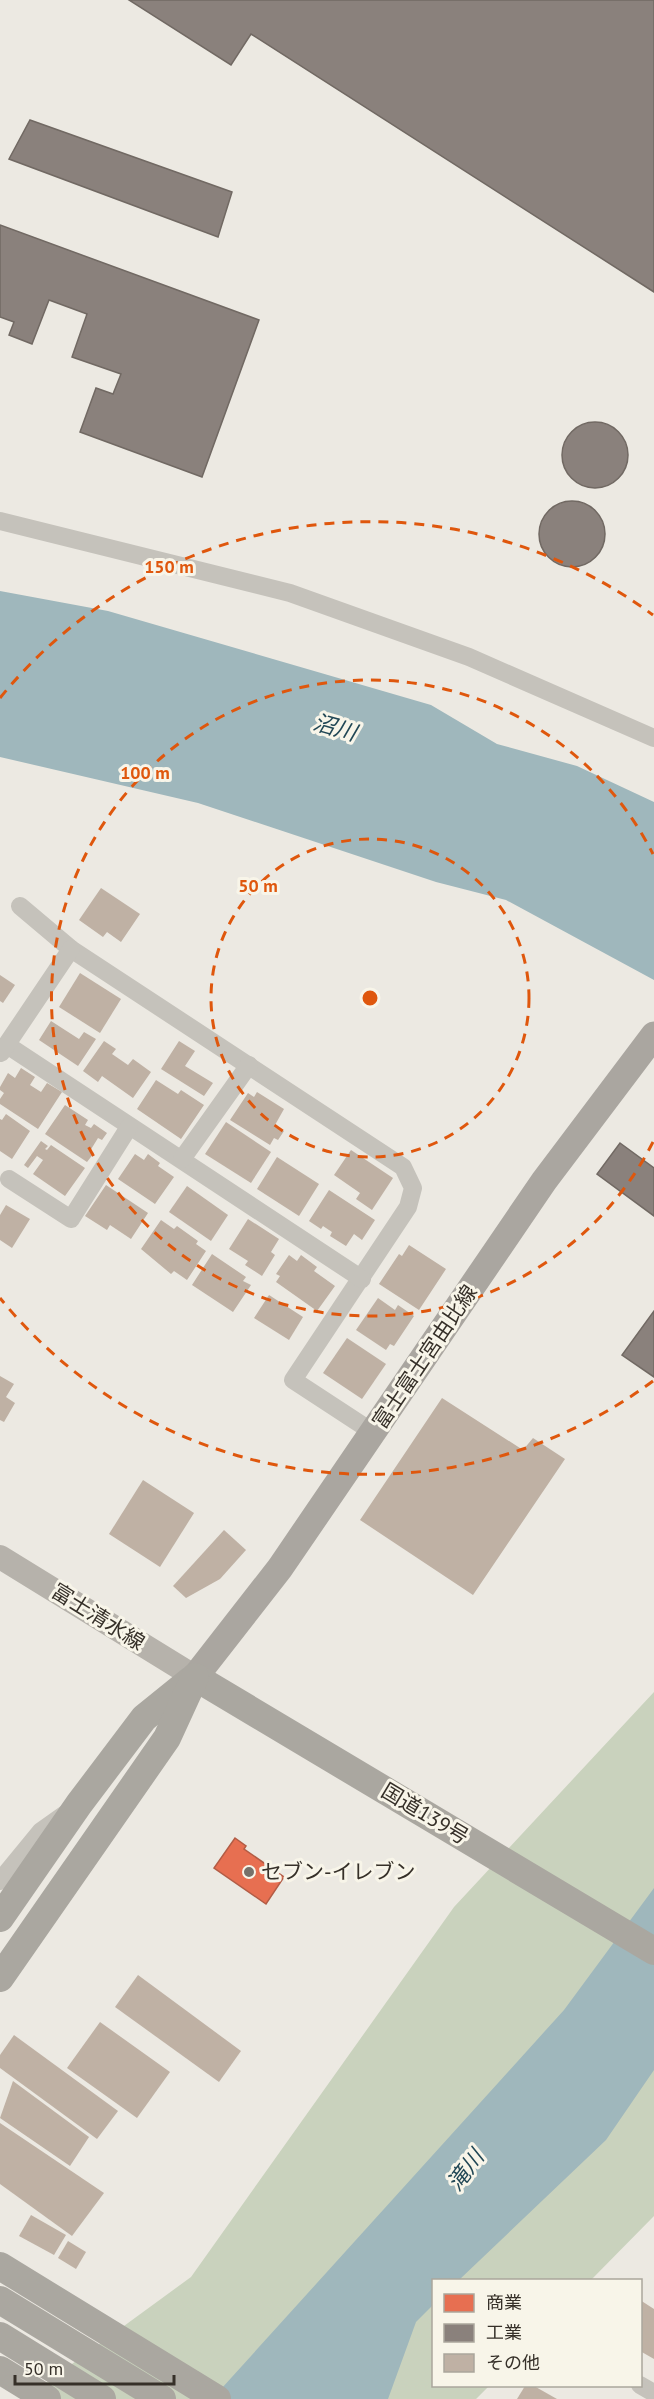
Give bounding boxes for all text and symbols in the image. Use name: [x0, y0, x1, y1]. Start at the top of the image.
text: 150 m: [144, 555, 194, 578]
water label: 沼川: [310, 707, 362, 747]
text: 100 m: [120, 761, 170, 784]
text: 50 m: [238, 874, 278, 897]
centre of rings: [360, 988, 380, 1008]
street label: 富士富士宮由比線: [366, 1280, 483, 1434]
street label: 富士清水線: [47, 1577, 150, 1656]
street label: 国道139号: [377, 1777, 474, 1850]
place label: セブン-イレブン: [261, 1858, 416, 1885]
marker: セブン-イレブン: [242, 1865, 256, 1879]
water label: 滝川: [441, 2142, 491, 2196]
legend: [432, 2279, 642, 2387]
text: 商業: [486, 2291, 522, 2314]
text: 工業: [486, 2321, 522, 2344]
scale bar: [15, 2348, 174, 2386]
text: その他: [486, 2351, 540, 2374]
text: 50 m: [24, 2357, 63, 2380]

